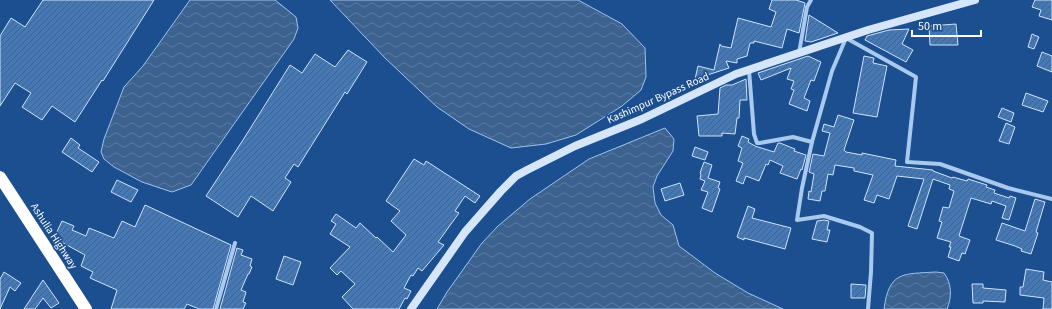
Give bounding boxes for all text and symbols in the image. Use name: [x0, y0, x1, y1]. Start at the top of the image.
scale bar: [912, 12, 981, 38]
text: 50 m: [918, 18, 942, 35]
street label: Kashimpur Bypass Road: [605, 69, 711, 127]
street label: Ashulia Highway: [27, 200, 81, 272]

